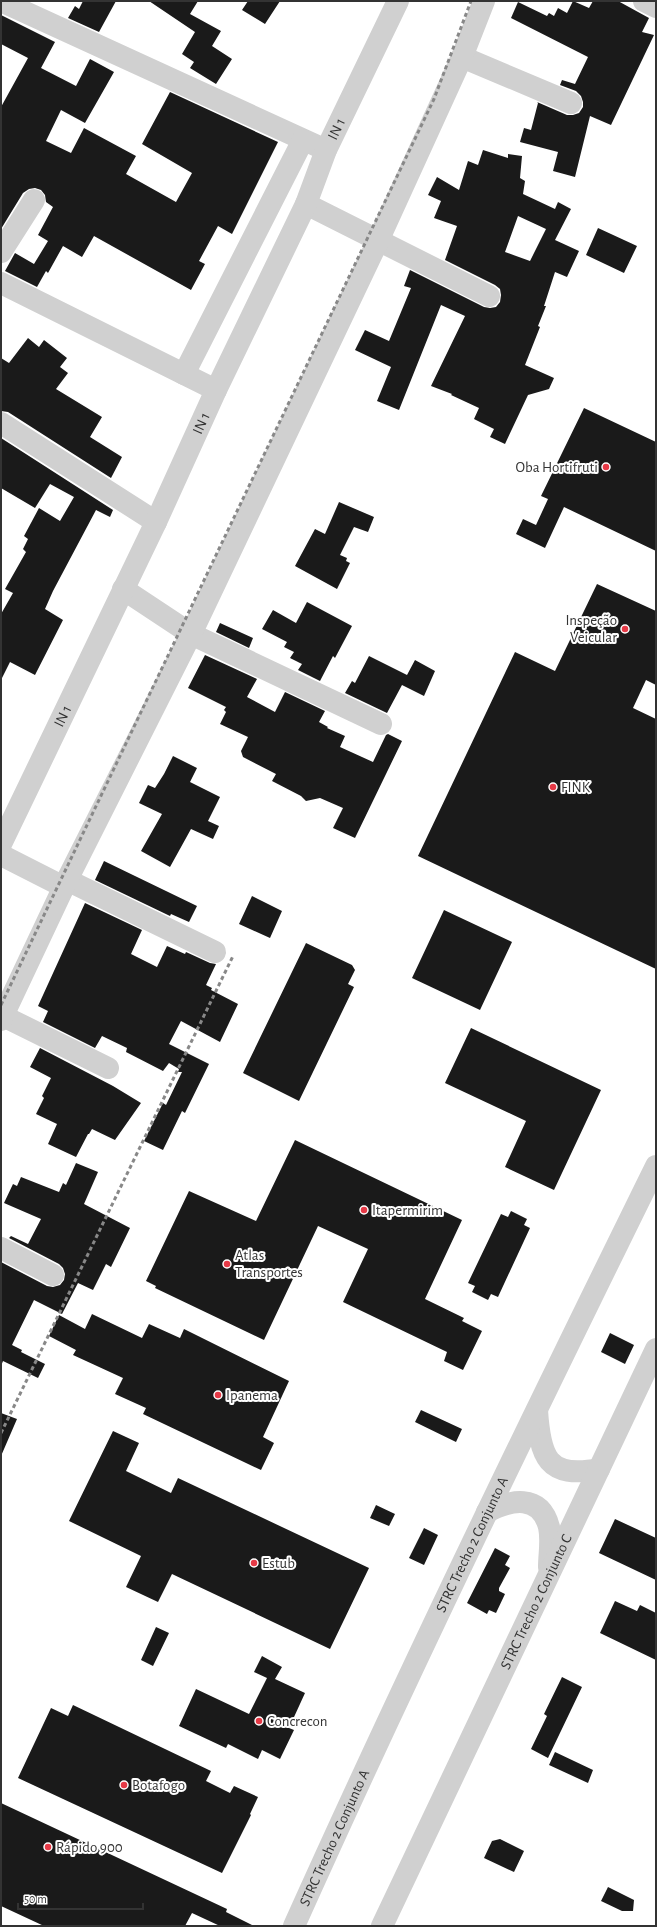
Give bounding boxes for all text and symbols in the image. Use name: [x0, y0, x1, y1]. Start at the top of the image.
street label: IN 1: [325, 116, 348, 142]
street label: IN 1: [190, 410, 213, 436]
place label: Oba Hortifruti: [515, 460, 598, 475]
marker: Oba Hortifruti: [601, 462, 611, 472]
place label: Inspeção Veicular: [565, 613, 617, 645]
marker: Inspeção Veicular: [620, 624, 630, 634]
street label: IN 1: [52, 703, 75, 729]
place label: FINK: [561, 780, 591, 795]
marker: FINK: [548, 782, 558, 792]
place label: Itapermirim: [372, 1203, 443, 1218]
marker: Itapermirim: [359, 1205, 369, 1215]
place label: Atlas Transportes: [235, 1248, 303, 1280]
marker: Atlas Transportes: [222, 1259, 232, 1269]
place label: Ipanema: [226, 1388, 278, 1403]
marker: Ipanema: [213, 1390, 223, 1400]
street label: STRC Trecho 2 Conjunto A: [433, 1474, 511, 1615]
street label: STRC Trecho 2 Conjunto C: [498, 1532, 575, 1672]
place label: Estub: [262, 1556, 295, 1571]
marker: Estub: [249, 1558, 259, 1568]
place label: Concrecon: [267, 1714, 328, 1729]
marker: Concrecon: [254, 1716, 264, 1726]
street label: STRC Trecho 2 Conjunto A: [297, 1767, 373, 1909]
place label: Botafogo: [132, 1778, 185, 1793]
marker: Botafogo: [119, 1780, 129, 1790]
place label: Rápido 900: [56, 1840, 123, 1855]
marker: Rápido 900: [43, 1842, 53, 1852]
scale bar: [18, 1885, 143, 1911]
text: 50 m: [24, 1893, 47, 1905]

